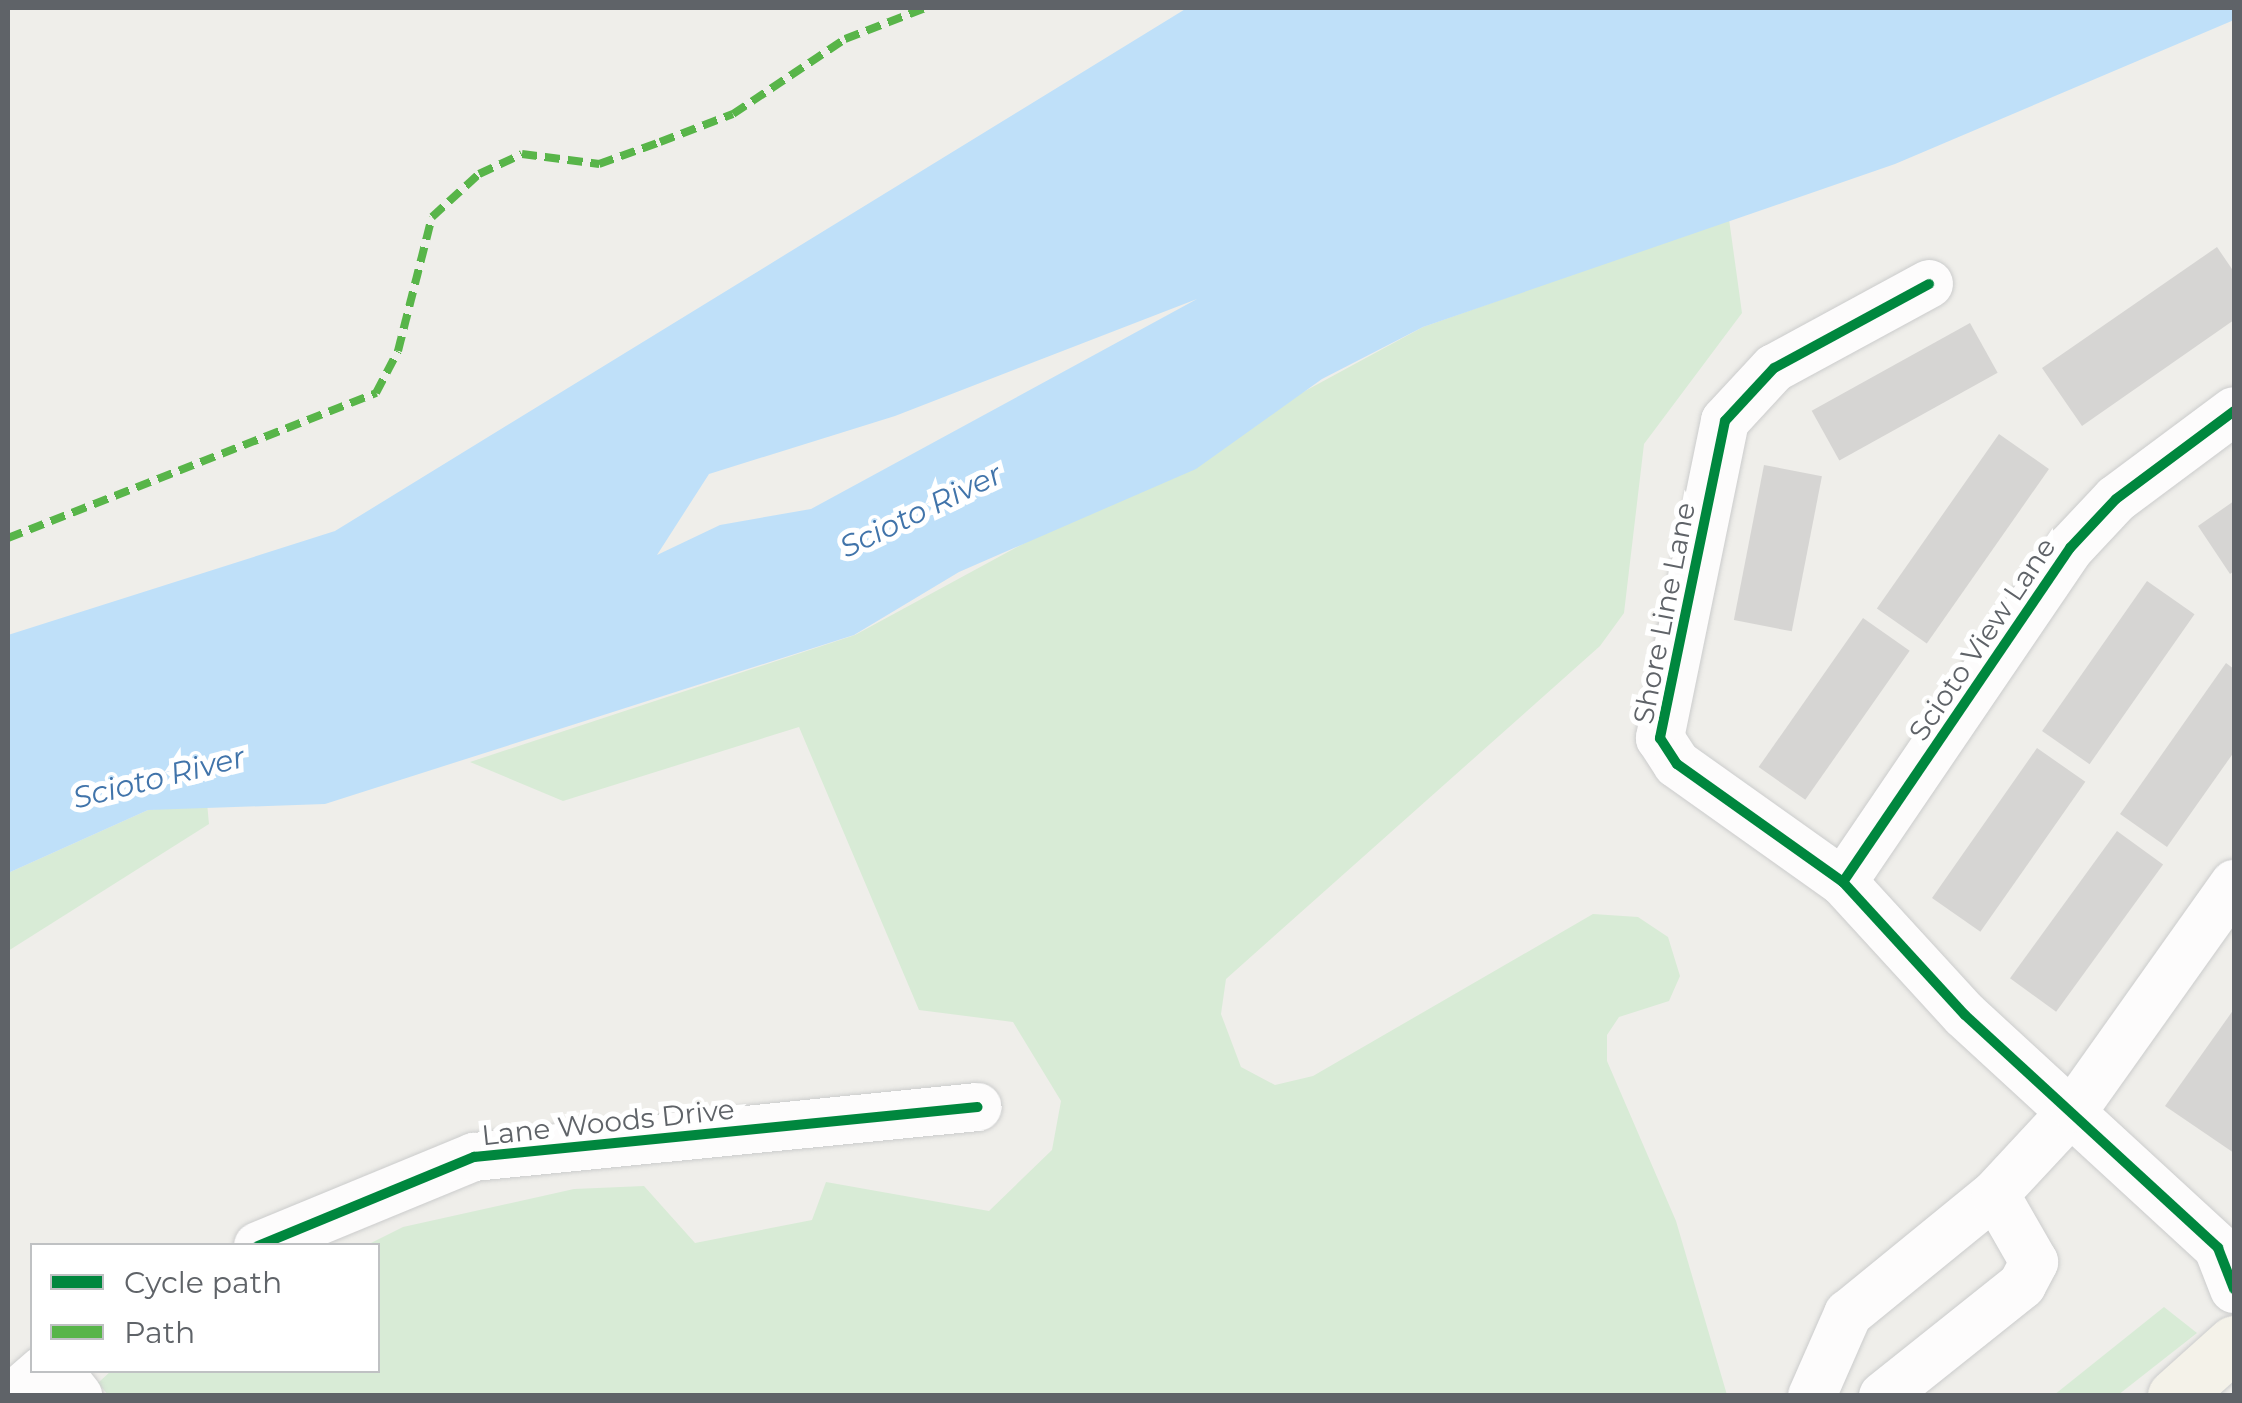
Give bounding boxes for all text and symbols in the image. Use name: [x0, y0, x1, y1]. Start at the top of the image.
water label: Scioto River: [834, 456, 1008, 566]
street label: Shore Line Lane: [1626, 499, 1702, 727]
street label: Scioto View Lane: [1902, 531, 2062, 747]
water label: Scioto River: [69, 739, 249, 817]
street label: Lane Woods Drive: [480, 1092, 736, 1152]
legend: [30, 1243, 380, 1373]
text: Cycle path: [124, 1264, 282, 1301]
text: Path: [124, 1314, 195, 1351]

